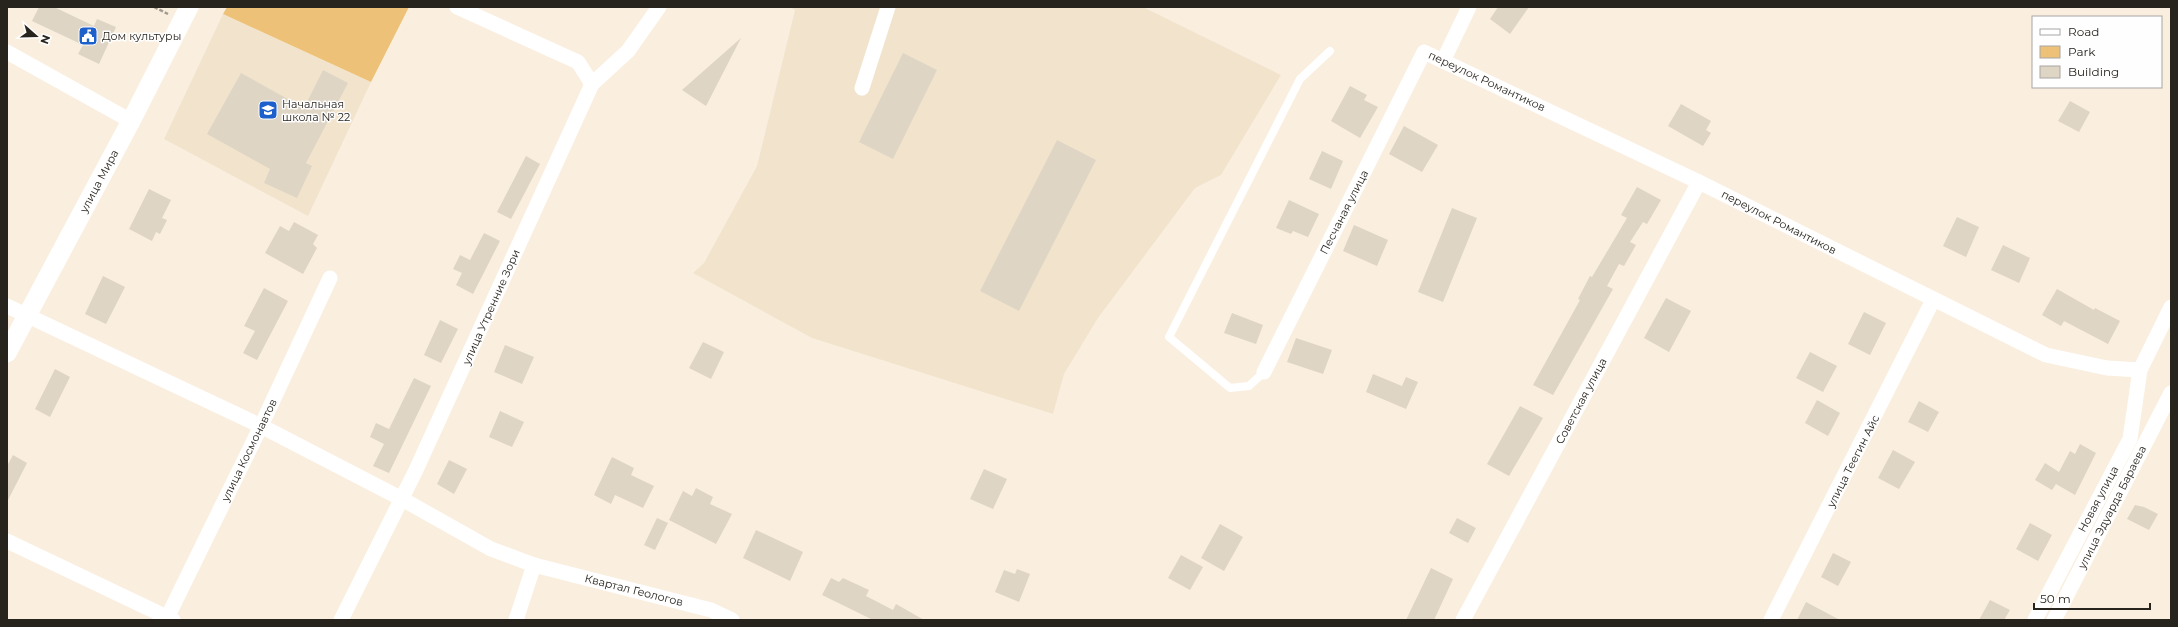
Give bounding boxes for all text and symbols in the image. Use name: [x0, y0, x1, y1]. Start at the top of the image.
north arrow: [16, 16, 56, 56]
legend: [2032, 16, 2162, 88]
text: Road: [2068, 24, 2099, 39]
public building icon: Дом культуры: [77, 25, 99, 47]
place label: Дом культуры: [102, 29, 181, 43]
text: N: [37, 33, 53, 46]
text: Park: [2068, 44, 2096, 59]
street label: переулок Романтиков: [1426, 48, 1548, 114]
text: Building: [2068, 64, 2119, 79]
place label: Начальная школа № 22: [282, 97, 350, 124]
school or university icon: Начальная школа № 22: [257, 99, 279, 121]
street label: улица Мира: [76, 147, 121, 216]
street label: Песчаная улица: [1317, 167, 1371, 257]
street label: переулок Романтиков: [1719, 187, 1839, 257]
street label: улица Утренние Зори: [459, 247, 523, 368]
street label: Советская улица: [1552, 356, 1610, 446]
street label: улица Космонавтов: [218, 396, 280, 505]
street label: улица Теегин Айс: [1823, 412, 1882, 510]
street label: улица Эдуарда Бараева: [2074, 443, 2149, 572]
street label: Новая улица: [2075, 463, 2121, 535]
street label: Квартал Геологов: [583, 571, 685, 609]
scale bar: [2034, 585, 2150, 611]
text: 50 m: [2040, 591, 2071, 606]

